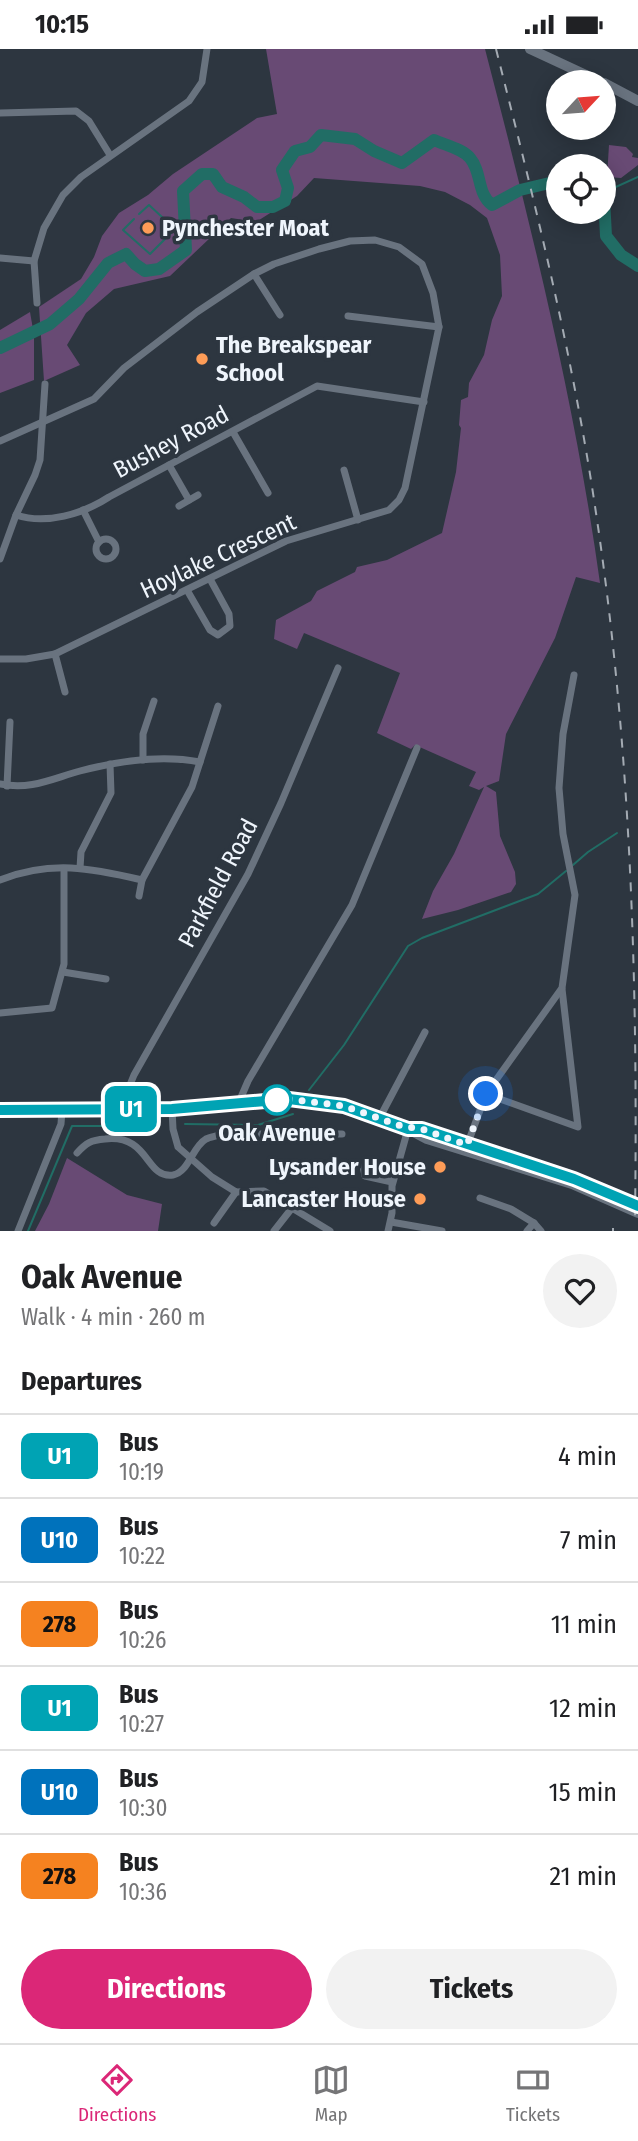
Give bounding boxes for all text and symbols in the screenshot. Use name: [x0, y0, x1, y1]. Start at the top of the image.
text: 10:15: [35, 9, 89, 40]
north arrow: [546, 70, 616, 140]
map controls: [546, 70, 616, 224]
button: locate: [546, 154, 616, 224]
place label: Pynchester Moat: [162, 214, 329, 242]
marker: Pynchester Moat: [140, 220, 156, 236]
place label: The Breakspear School: [216, 331, 371, 387]
marker: The Breakspear School: [194, 351, 210, 367]
street label: Bushey Road: [109, 400, 233, 484]
street label: Hoylake Crescent: [136, 508, 300, 604]
street label: Parkfield Road: [172, 814, 264, 952]
your location: [468, 1076, 503, 1111]
marker: Oak Avenue: [262, 1085, 292, 1115]
line badge: U1: [100, 1086, 162, 1132]
text: U1: [119, 1095, 143, 1123]
place label: Oak Avenue: [218, 1119, 336, 1147]
place label: Lysander House: [269, 1153, 426, 1181]
marker: Lysander House: [432, 1159, 448, 1175]
place label: Lancaster House: [242, 1185, 406, 1213]
marker: Lancaster House: [412, 1191, 428, 1207]
button: heart: [543, 1254, 617, 1328]
text: Oak Avenue: [21, 1257, 183, 1297]
text: Walk · 4 min · 260 m: [21, 1303, 206, 1331]
text: Departures: [21, 1366, 142, 1397]
text: Bus: [119, 1427, 158, 1458]
text: 4 min: [558, 1441, 617, 1472]
text: U1: [47, 1442, 72, 1470]
text: 10:19: [119, 1458, 164, 1486]
text: Bus: [119, 1511, 158, 1542]
text: 7 min: [560, 1525, 617, 1556]
text: U10: [41, 1526, 78, 1554]
text: 10:22: [119, 1542, 165, 1570]
text: Bus: [119, 1595, 158, 1626]
text: 11 min: [551, 1609, 617, 1640]
text: 278: [43, 1610, 76, 1638]
text: 10:26: [119, 1626, 166, 1654]
text: Bus: [119, 1679, 158, 1710]
text: 12 min: [549, 1693, 617, 1724]
text: U1: [47, 1694, 72, 1722]
text: 10:27: [119, 1710, 164, 1738]
text: Bus: [119, 1763, 158, 1794]
text: 15 min: [549, 1777, 617, 1808]
text: U10: [41, 1778, 78, 1806]
text: 10:30: [119, 1794, 167, 1822]
text: Bus: [119, 1847, 158, 1878]
text: 21 min: [550, 1861, 617, 1892]
text: 278: [43, 1862, 76, 1890]
text: 10:36: [119, 1878, 167, 1906]
button: Directions: [21, 1949, 312, 2029]
button: Tickets: [326, 1949, 617, 2029]
tab: Directions: [78, 2061, 156, 2126]
tab: Map: [312, 2061, 350, 2126]
tab: Tickets: [506, 2061, 560, 2126]

